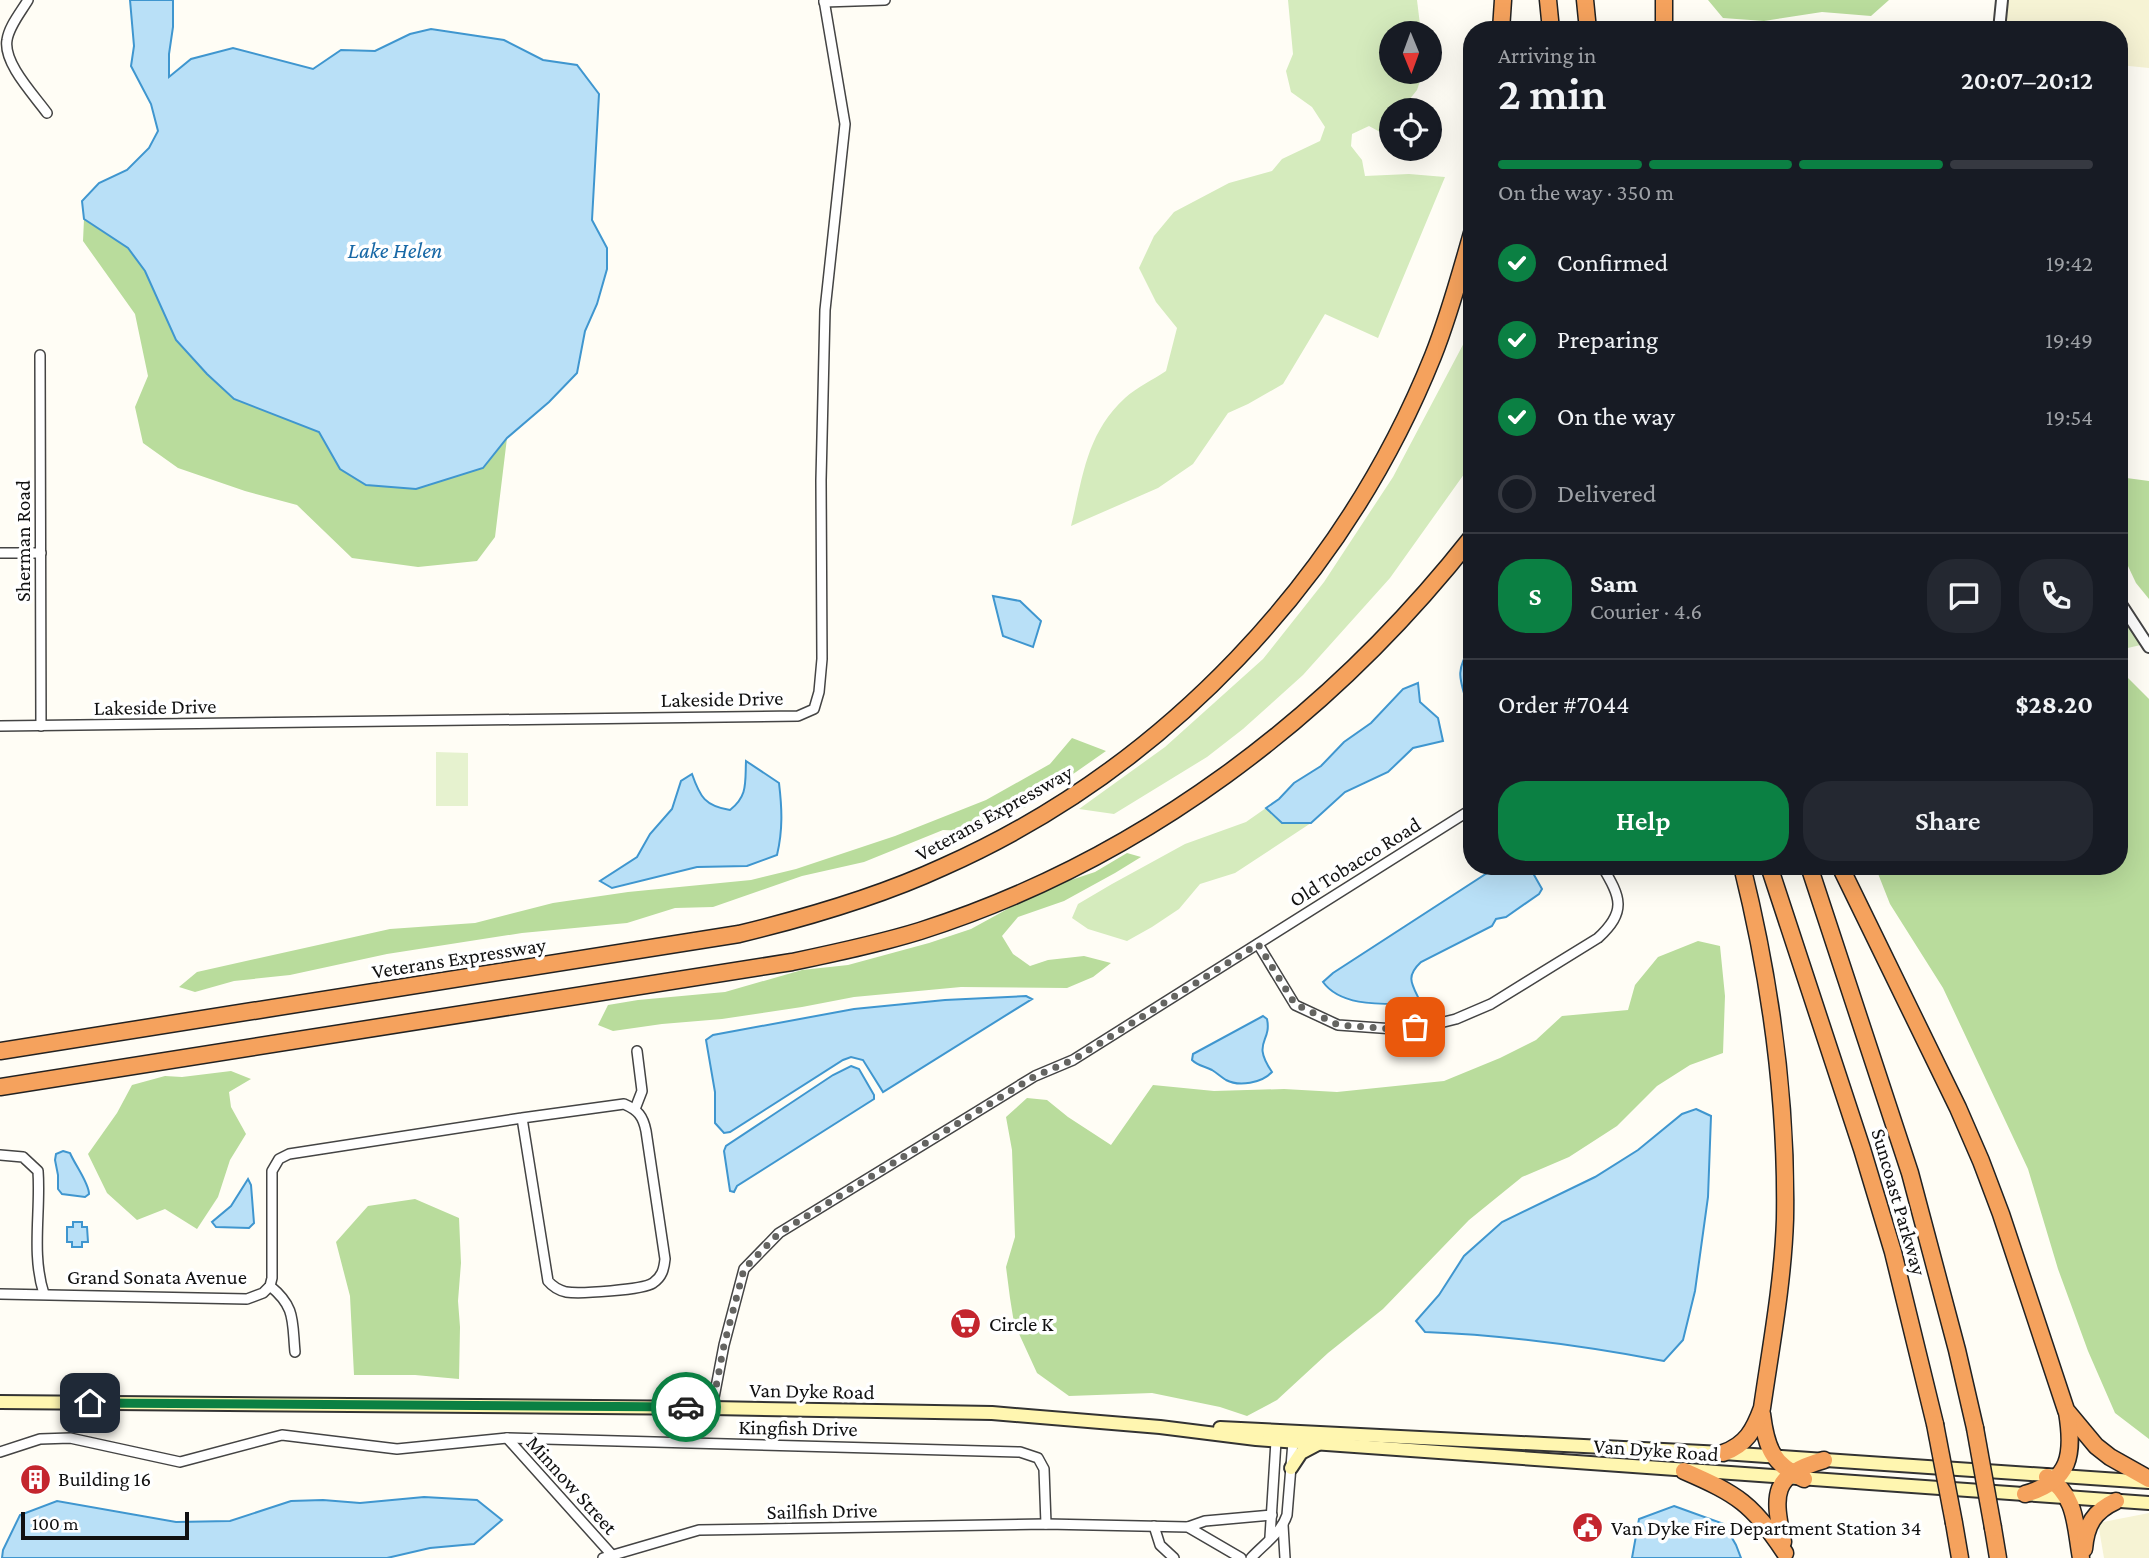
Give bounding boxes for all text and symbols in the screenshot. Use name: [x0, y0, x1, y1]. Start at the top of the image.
north arrow: [1379, 21, 1442, 84]
map controls: [1379, 21, 1442, 161]
text: Arriving in: [1498, 42, 1596, 68]
text: 20:07–20:12: [1961, 66, 2093, 95]
text: 2 min: [1498, 68, 1606, 119]
button: locate: [1379, 98, 1442, 161]
text: On the way · 350 m: [1498, 179, 1674, 205]
water label: Lake Helen: [348, 237, 443, 263]
icon: check: [1498, 244, 1536, 282]
text: Confirmed: [1557, 248, 1668, 277]
text: 19:42: [2046, 250, 2093, 276]
icon: check: [1498, 321, 1536, 359]
text: Preparing: [1557, 325, 1658, 354]
text: 19:49: [2045, 327, 2093, 353]
icon: check: [1498, 398, 1536, 436]
text: On the way: [1557, 402, 1675, 431]
text: 19:54: [2046, 404, 2093, 430]
text: Delivered: [1557, 479, 1656, 508]
street label: Sherman Road: [11, 480, 35, 602]
button: chat: [1927, 559, 2001, 633]
button: phone: [2019, 559, 2093, 633]
text: Sam: [1590, 569, 1638, 598]
text: S: [1529, 582, 1542, 611]
text: Courier · 4.6: [1590, 598, 1702, 624]
street label: Lakeside Drive: [660, 686, 784, 712]
text: Order #7044: [1498, 690, 1630, 719]
text: $28.20: [2015, 690, 2093, 719]
street label: Lakeside Drive: [93, 694, 217, 720]
street label: Veterans Expressway: [911, 760, 1077, 866]
button: Help: [1498, 781, 1789, 861]
button: Share: [1803, 781, 2093, 861]
street label: Old Tobacco Road: [1285, 812, 1425, 912]
street label: Veterans Expressway: [370, 932, 548, 984]
pin: [1385, 997, 1445, 1057]
icon: bag: [1396, 1008, 1434, 1046]
street label: Suncoast Parkway: [1867, 1126, 1932, 1279]
street label: Grand Sonata Avenue: [67, 1265, 247, 1289]
supermarket icon: Circle K: [949, 1307, 983, 1341]
place label: Circle K: [989, 1312, 1054, 1336]
courier: [651, 1372, 721, 1442]
pin: [60, 1373, 120, 1433]
street label: Van Dyke Road: [749, 1378, 875, 1404]
icon: home: [71, 1384, 109, 1422]
icon: car: [667, 1388, 705, 1426]
street label: Kingfish Drive: [738, 1415, 858, 1441]
street label: Minnow Street: [521, 1431, 623, 1540]
street label: Van Dyke Road: [1593, 1434, 1719, 1466]
building icon: Building 16: [18, 1462, 52, 1496]
place label: Building 16: [58, 1467, 151, 1491]
street label: Sailfish Drive: [766, 1498, 878, 1524]
scale bar: [21, 1509, 189, 1541]
public building icon: Van Dyke Fire Department Station 34: [1571, 1511, 1605, 1545]
text: 100 m: [32, 1513, 79, 1534]
place label: Van Dyke Fire Department Station 34: [1611, 1516, 1921, 1540]

